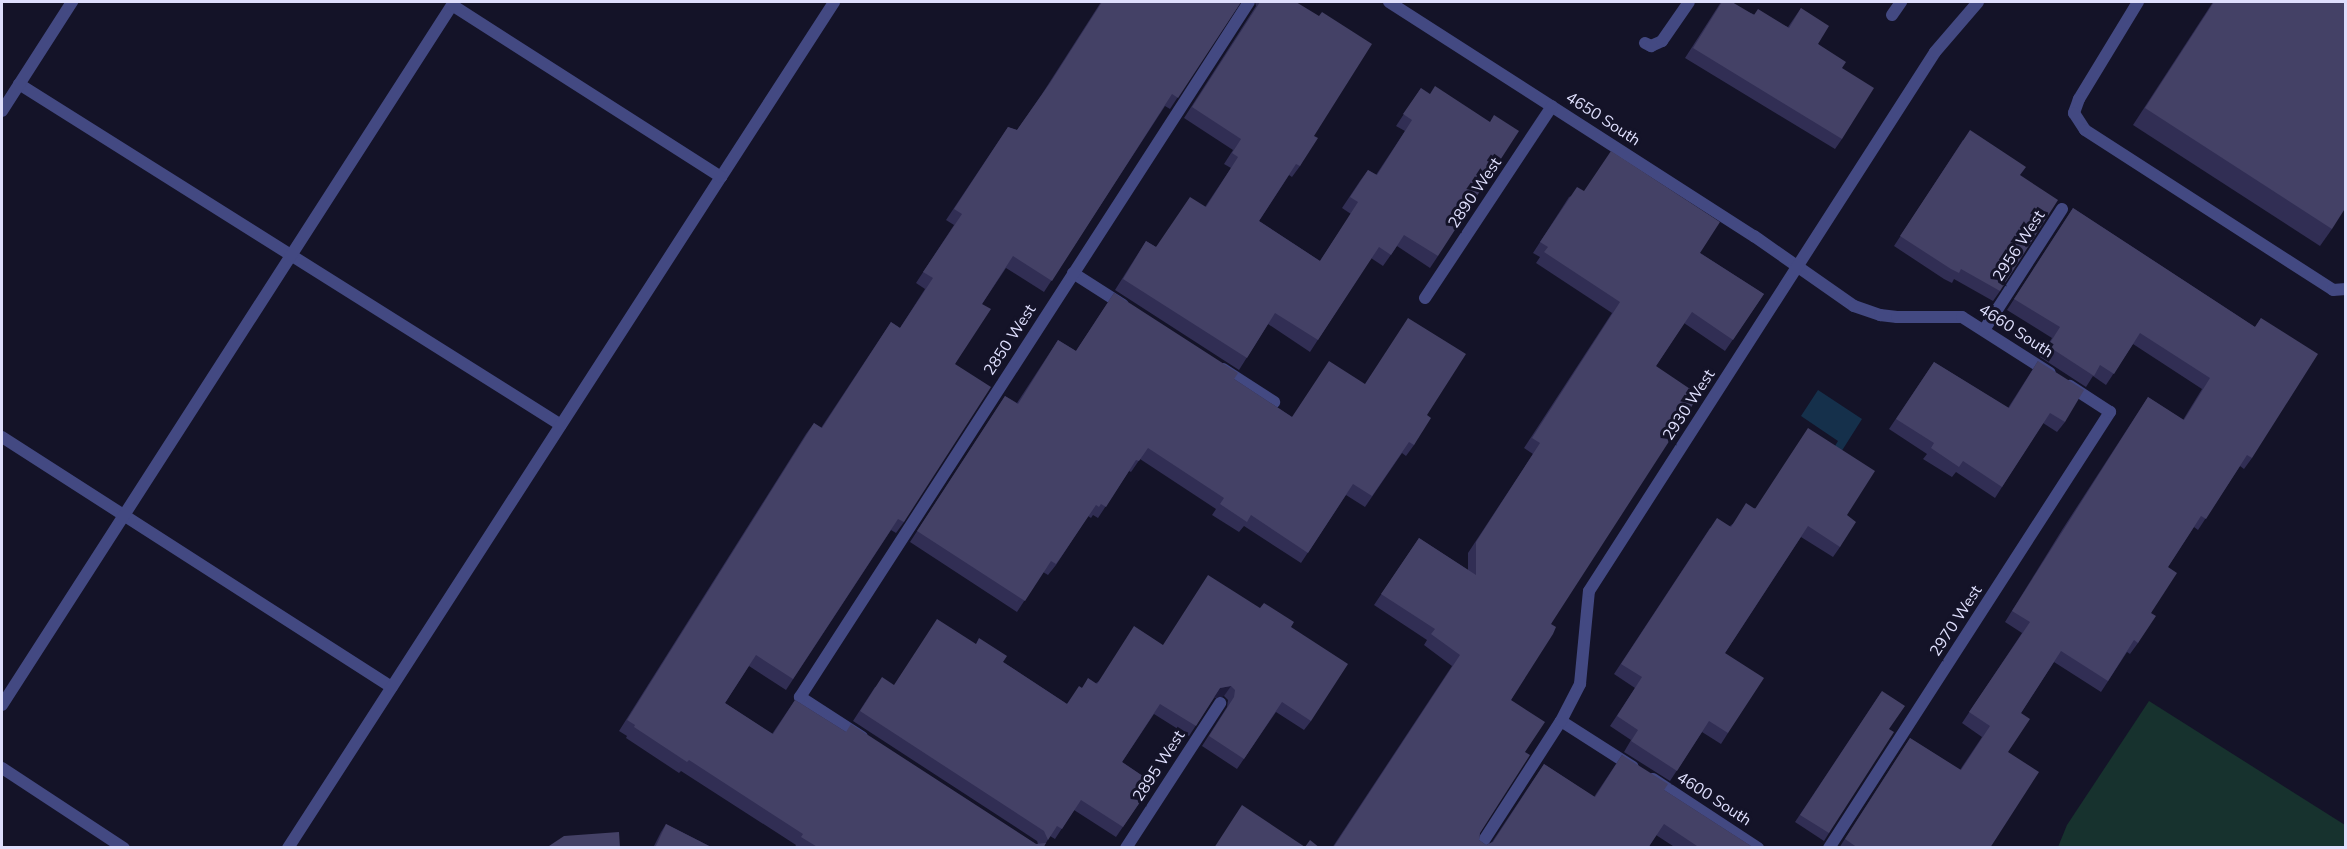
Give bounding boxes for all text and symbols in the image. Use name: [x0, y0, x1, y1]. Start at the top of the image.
street label: 4650 South: [1562, 88, 1644, 150]
street label: 2890 West: [1444, 154, 1506, 232]
street label: 2956 West: [1989, 207, 2049, 285]
street label: 4660 South: [1975, 300, 2057, 362]
street label: 2850 West: [980, 301, 1040, 379]
street label: 2930 West: [1659, 366, 1719, 444]
street label: 2970 West: [1926, 582, 1986, 660]
street label: 2895 West: [1129, 727, 1189, 805]
street label: 4600 South: [1673, 768, 1755, 830]

